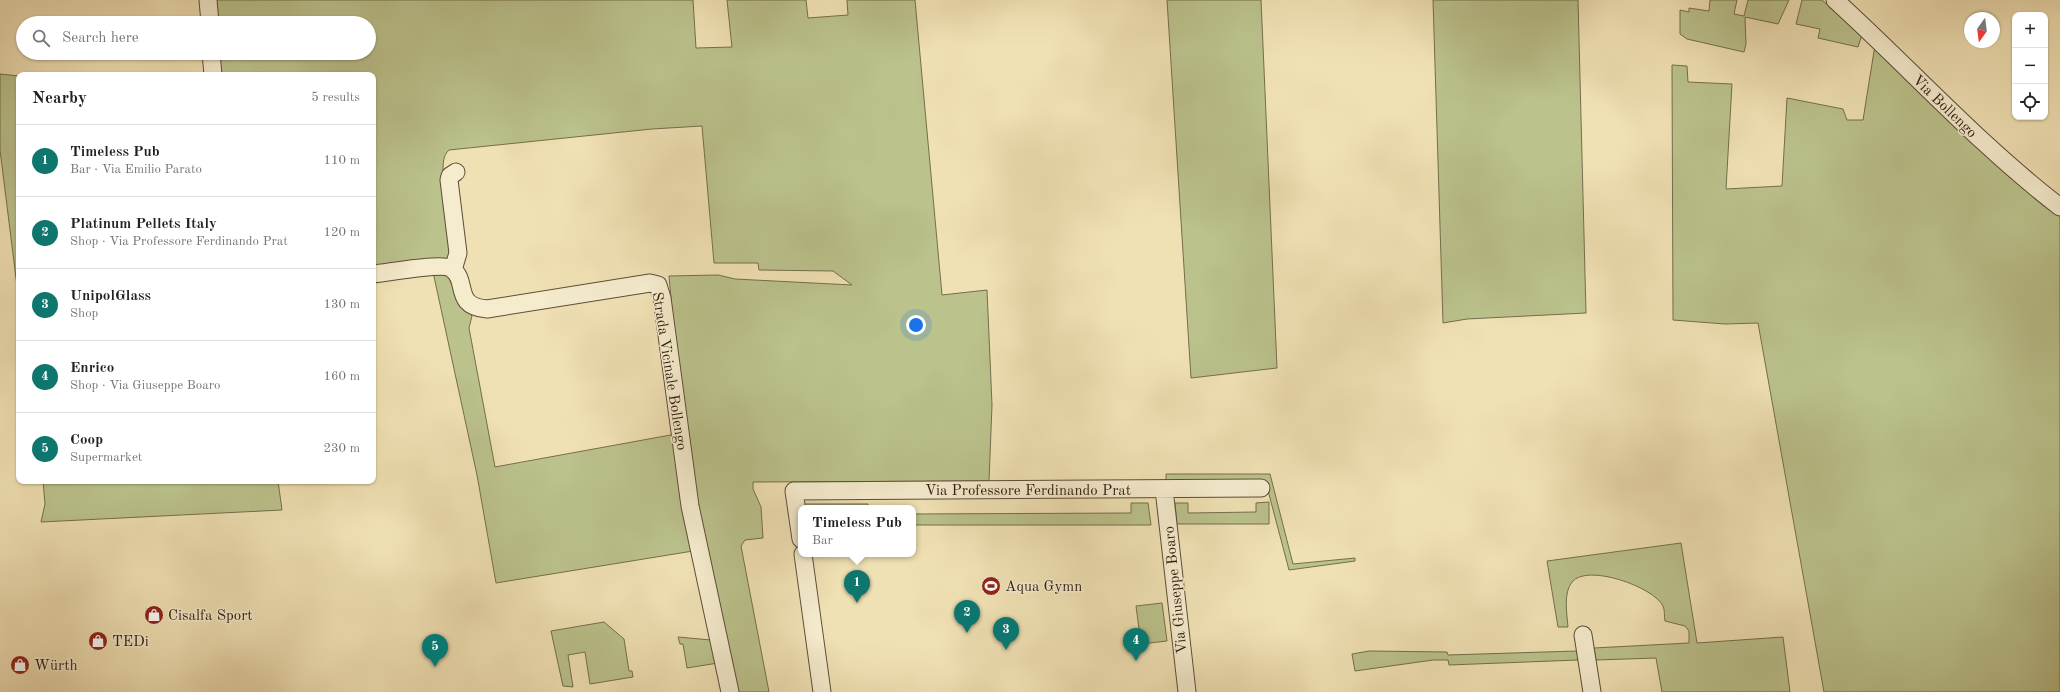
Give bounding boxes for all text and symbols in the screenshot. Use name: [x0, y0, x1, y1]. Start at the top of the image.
north arrow: [1964, 12, 2000, 48]
map controls: [2012, 12, 2048, 120]
button: +: [2012, 12, 2048, 48]
search box: [16, 16, 376, 60]
icon: search: [30, 27, 52, 49]
text: Search here: [62, 31, 139, 46]
button: −: [2012, 48, 2048, 84]
street label: Via Bollengo: [1909, 73, 1979, 141]
button: locate: [2012, 84, 2048, 120]
text: Nearby: [32, 90, 87, 107]
text: 5 results: [311, 91, 360, 104]
text: Timeless Pub: [70, 145, 160, 160]
text: 1: [41, 154, 49, 167]
text: 110 m: [323, 154, 360, 167]
text: Bar · Via Emilio Parato: [70, 163, 202, 176]
text: Platinum Pellets Italy: [70, 217, 217, 232]
text: 2: [41, 226, 49, 239]
text: 120 m: [323, 226, 360, 239]
text: Shop · Via Professore Ferdinando Prat: [70, 235, 288, 248]
text: UnipolGlass: [70, 289, 151, 304]
street label: Strada Vicinale Bollengo: [649, 291, 688, 452]
text: 3: [41, 298, 49, 311]
text: 130 m: [323, 298, 360, 311]
text: Shop: [70, 307, 98, 320]
your location: [906, 315, 926, 335]
text: Enrico: [70, 361, 114, 376]
text: 4: [41, 370, 49, 383]
text: 160 m: [323, 370, 360, 383]
text: Shop · Via Giuseppe Boaro: [70, 379, 220, 392]
text: Coop: [70, 433, 103, 448]
text: 5: [41, 442, 49, 455]
text: 230 m: [323, 442, 360, 455]
text: Supermarket: [70, 451, 142, 464]
street label: Via Professore Ferdinando Prat: [925, 484, 1131, 499]
popup: [798, 505, 916, 557]
text: Timeless Pub: [812, 516, 902, 531]
street label: Via Giuseppe Boaro: [1162, 525, 1191, 654]
text: Bar: [812, 534, 833, 547]
pin: 1: [844, 570, 870, 603]
sports icon: Aqua Gymn: [980, 575, 1002, 597]
place label: Aqua Gymn: [1005, 580, 1082, 595]
pin: 2: [954, 600, 980, 633]
shop icon: Cisalfa Sport: [143, 604, 165, 626]
place label: Cisalfa Sport: [168, 609, 253, 624]
pin: 3: [993, 617, 1019, 650]
pin: 4: [1123, 628, 1149, 661]
shop icon: TEDi: [87, 630, 109, 652]
pin: 5: [422, 634, 448, 667]
place label: TEDi: [112, 635, 149, 650]
shop icon: Würth: [9, 654, 31, 676]
place label: Würth: [34, 659, 78, 674]

